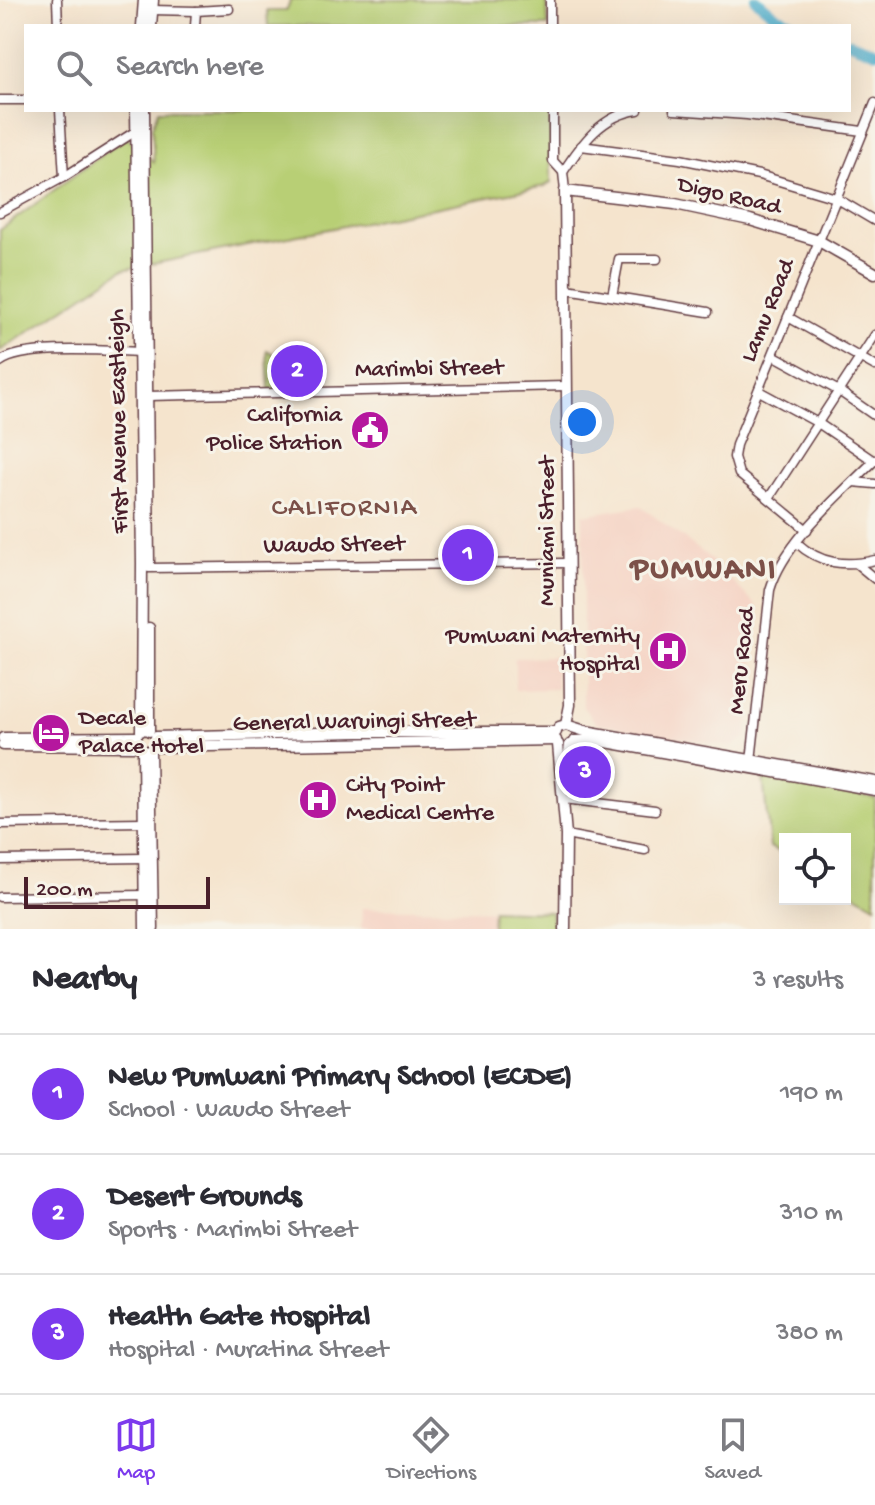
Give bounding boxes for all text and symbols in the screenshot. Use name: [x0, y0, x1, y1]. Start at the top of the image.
search box: [24, 24, 851, 112]
icon: search: [52, 46, 96, 90]
text: Search here: [116, 51, 264, 86]
street label: Digo Road: [673, 171, 785, 223]
street label: Lamu Road: [735, 253, 803, 367]
street label: First Avenue Eastleigh: [104, 308, 136, 534]
pin: 2: [271, 341, 323, 401]
street label: Marimbi Street: [355, 354, 506, 386]
place label: California Police Station: [205, 402, 343, 459]
your location: [562, 402, 602, 442]
public building icon: California Police Station: [349, 409, 391, 451]
street label: Muniami Street: [534, 454, 563, 606]
district label: CALIFORNIA: [272, 494, 418, 525]
pin: 1: [442, 525, 494, 585]
street label: Waudo Street: [263, 530, 407, 562]
district label: PUMWANI: [629, 552, 777, 590]
street label: Meru Road: [723, 604, 763, 716]
place label: Pumwani Maternity Hospital: [444, 623, 640, 680]
hospital icon: Pumwani Maternity Hospital: [647, 630, 689, 672]
place label: Decale Palace Hotel: [77, 705, 204, 762]
street label: General Waruingi Street: [232, 706, 478, 740]
hotel icon: Decale Palace Hotel: [30, 712, 72, 754]
pin: 3: [559, 742, 611, 802]
place label: City Point Medical Centre: [346, 772, 495, 829]
hospital icon: City Point Medical Centre: [297, 779, 339, 821]
map controls: [779, 833, 851, 905]
button: locate: [779, 833, 851, 905]
scale bar: [24, 873, 210, 909]
text: 200 m: [36, 878, 93, 904]
text: Nearby: [32, 961, 137, 1001]
text: 3 results: [753, 966, 843, 997]
text: New Pumwani Primary School (ECDE): [108, 1061, 573, 1096]
text: 1: [53, 1079, 63, 1110]
text: 190 m: [780, 1079, 843, 1110]
text: School · Waudo Street: [108, 1096, 349, 1127]
text: Desert Grounds: [108, 1181, 302, 1216]
text: 2: [52, 1199, 64, 1230]
text: 310 m: [780, 1199, 843, 1230]
text: Sports · Marimbi Street: [108, 1216, 357, 1247]
text: Health Gate Hospital: [108, 1301, 370, 1336]
text: 3: [51, 1319, 65, 1350]
text: 380 m: [776, 1319, 843, 1350]
text: Hospital · Muratina Street: [108, 1336, 388, 1367]
tab: Map: [114, 1413, 158, 1487]
tab: Directions: [387, 1413, 476, 1487]
tab: Saved: [704, 1413, 761, 1487]

